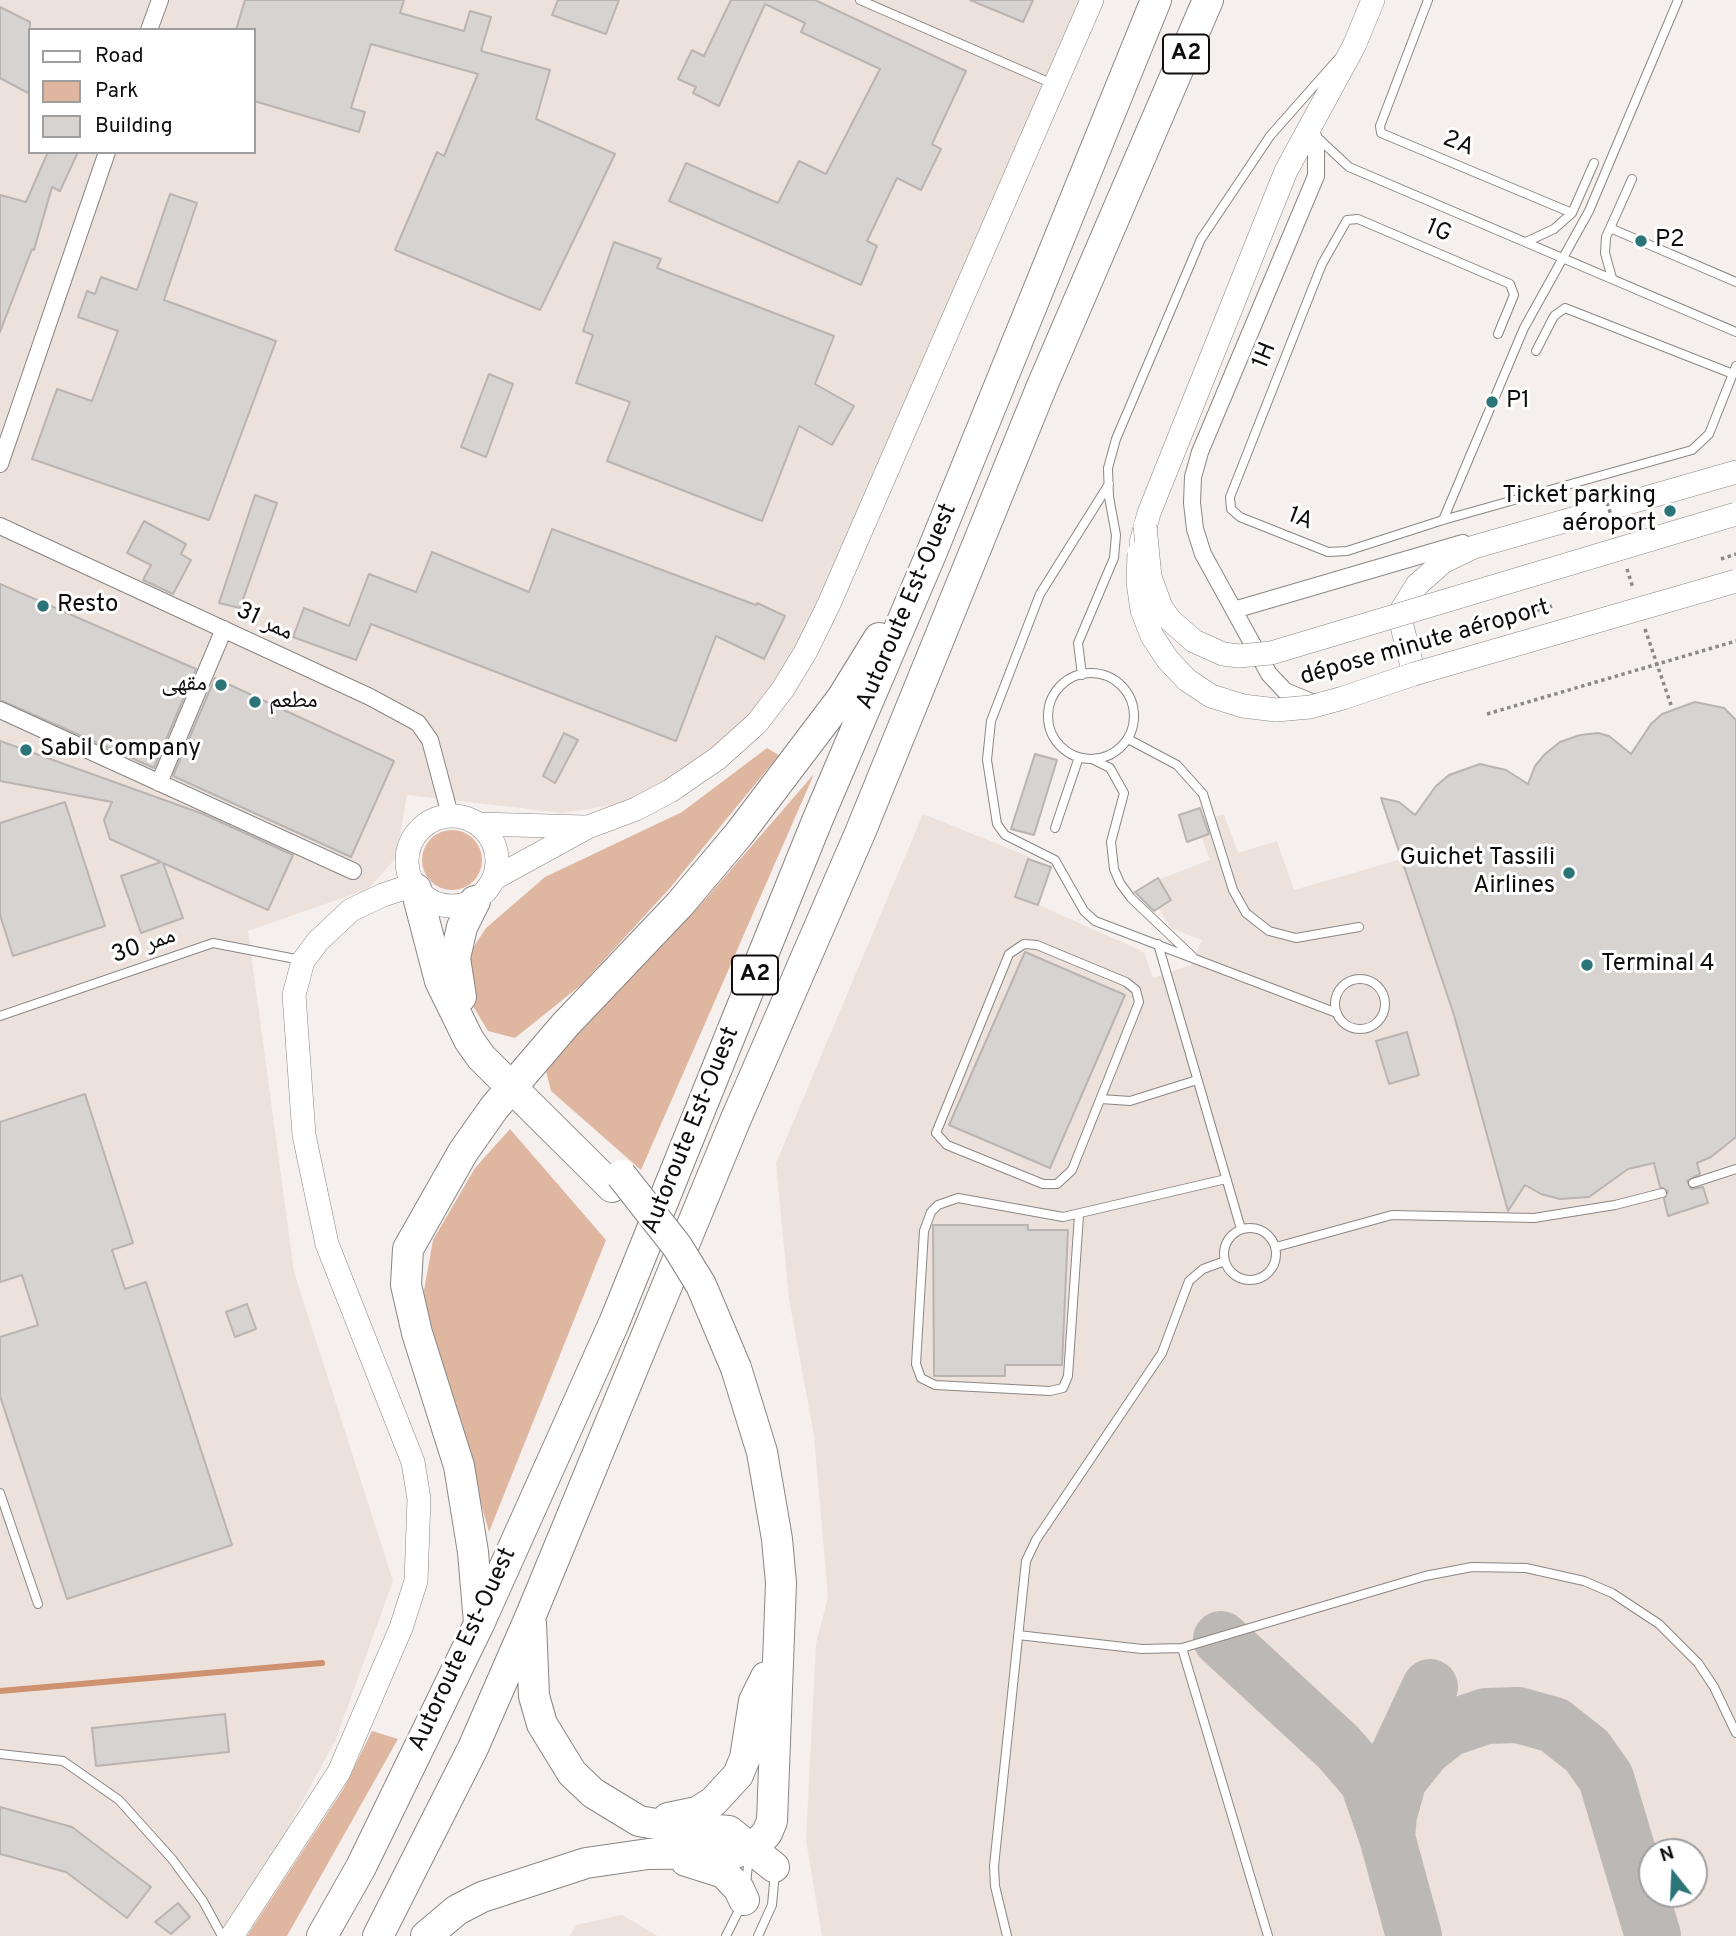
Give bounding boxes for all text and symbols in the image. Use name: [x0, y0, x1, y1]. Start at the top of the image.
legend: [28, 28, 256, 154]
road number: A2: [1163, 34, 1209, 74]
text: Road: [95, 43, 144, 70]
text: Park: [95, 78, 138, 105]
text: Building: [95, 113, 173, 140]
street label: 2A: [1438, 126, 1478, 164]
street label: 1G: [1421, 214, 1455, 250]
place label: P2: [1655, 227, 1685, 255]
marker: P2: [1633, 233, 1649, 249]
street label: 1H: [1248, 339, 1284, 373]
place label: P1: [1506, 388, 1530, 416]
marker: P1: [1484, 394, 1500, 410]
place label: Ticket parking aéroport: [1502, 483, 1656, 539]
street label: Autoroute Est-Ouest: [852, 500, 964, 714]
street label: 1A: [1283, 502, 1317, 538]
marker: Ticket parking aéroport: [1662, 503, 1678, 519]
place label: Resto: [57, 592, 118, 620]
street label: dépose minute aéroport: [1297, 595, 1553, 693]
street label: ممر 31: [231, 597, 297, 649]
marker: Resto: [35, 598, 51, 614]
place label: مقهى: [161, 671, 207, 699]
marker: مقهى: [213, 677, 229, 693]
place label: مطعم: [269, 688, 318, 716]
marker: مطعم: [247, 694, 263, 710]
place label: Sabil Company: [40, 736, 201, 764]
marker: Sabil Company: [18, 742, 34, 758]
place label: Guichet Tassili Airlines: [1400, 845, 1555, 901]
marker: Guichet Tassili Airlines: [1561, 865, 1577, 881]
street label: ممر 30: [108, 923, 180, 971]
place label: Terminal 4: [1601, 951, 1715, 979]
road number: A2: [732, 956, 778, 994]
marker: Terminal 4: [1579, 957, 1595, 973]
street label: Autoroute Est-Ouest: [637, 1023, 747, 1239]
street label: Autoroute Est-Ouest: [404, 1544, 524, 1756]
north arrow: [1638, 1838, 1708, 1908]
text: N: [1657, 1841, 1677, 1868]

